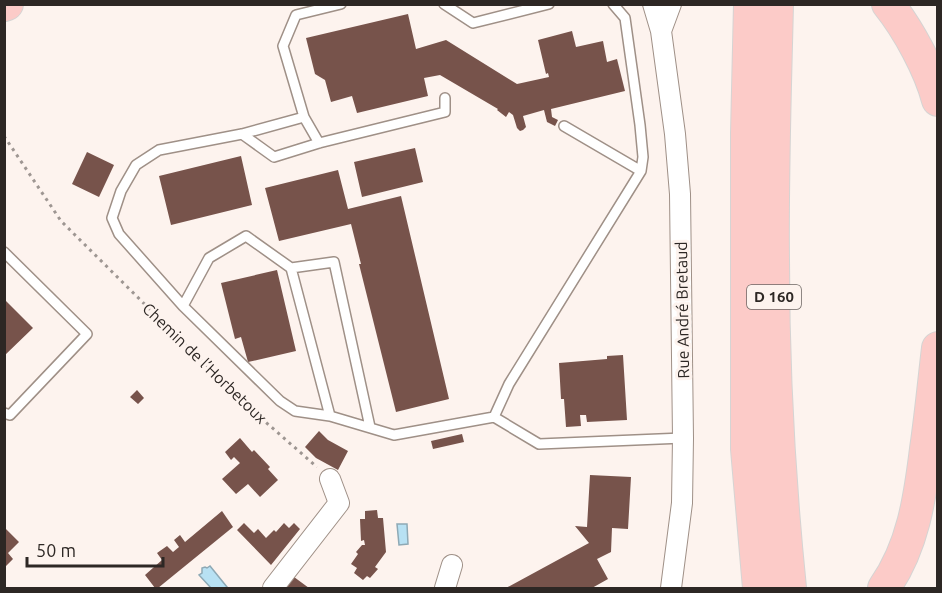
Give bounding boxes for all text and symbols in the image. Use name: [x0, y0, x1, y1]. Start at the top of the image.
street label: Rue André Bretaud: [672, 241, 692, 379]
road number: D 160: [747, 285, 801, 309]
street label: Chemin de l’Horbetoux: [139, 299, 271, 427]
scale bar: [27, 530, 164, 568]
text: 50 m: [36, 540, 76, 560]

